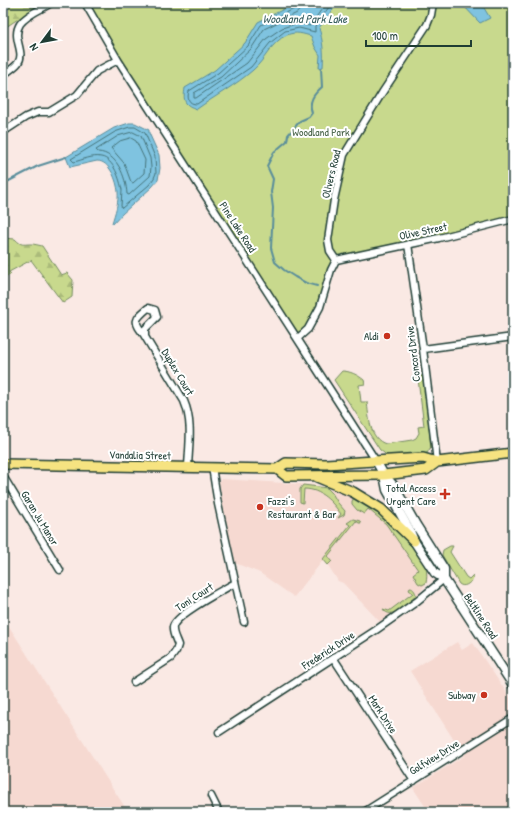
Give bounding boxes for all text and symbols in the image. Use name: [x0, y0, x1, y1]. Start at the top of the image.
water label: Woodland Park Lake: [263, 10, 348, 27]
north arrow: [22, 22, 62, 62]
scale bar: [366, 22, 471, 48]
text: 100 m: [372, 27, 398, 44]
text: N: [26, 41, 41, 53]
park label: Woodland Park: [292, 125, 350, 139]
street label: Olivers Road: [318, 148, 344, 200]
street label: Pine Lake Road: [216, 199, 260, 256]
street label: Olive Street: [398, 219, 448, 243]
street label: Concord Drive: [403, 325, 423, 383]
place label: Aldi: [364, 329, 379, 343]
marker: Aldi: [382, 331, 392, 341]
street label: Duplex Court: [159, 346, 197, 398]
street label: Vandalia Street: [109, 447, 171, 463]
place label: Total Access Urgent Care: [386, 481, 437, 508]
street label: Garan Ju Manor: [18, 488, 62, 548]
marker: Total Access Urgent Care: [439, 488, 451, 500]
place label: Fazzi's Restaurant & Bar: [267, 494, 337, 521]
marker: Fazzi's Restaurant & Bar: [255, 502, 265, 512]
street label: Toni Court: [172, 579, 216, 614]
street label: Beltline Road: [461, 590, 501, 642]
street label: Frederick Drive: [298, 627, 358, 673]
place label: Subway: [448, 688, 476, 702]
marker: Subway: [479, 690, 489, 700]
street label: Mark Drive: [365, 692, 401, 736]
street label: Golfview Drive: [406, 736, 462, 778]

